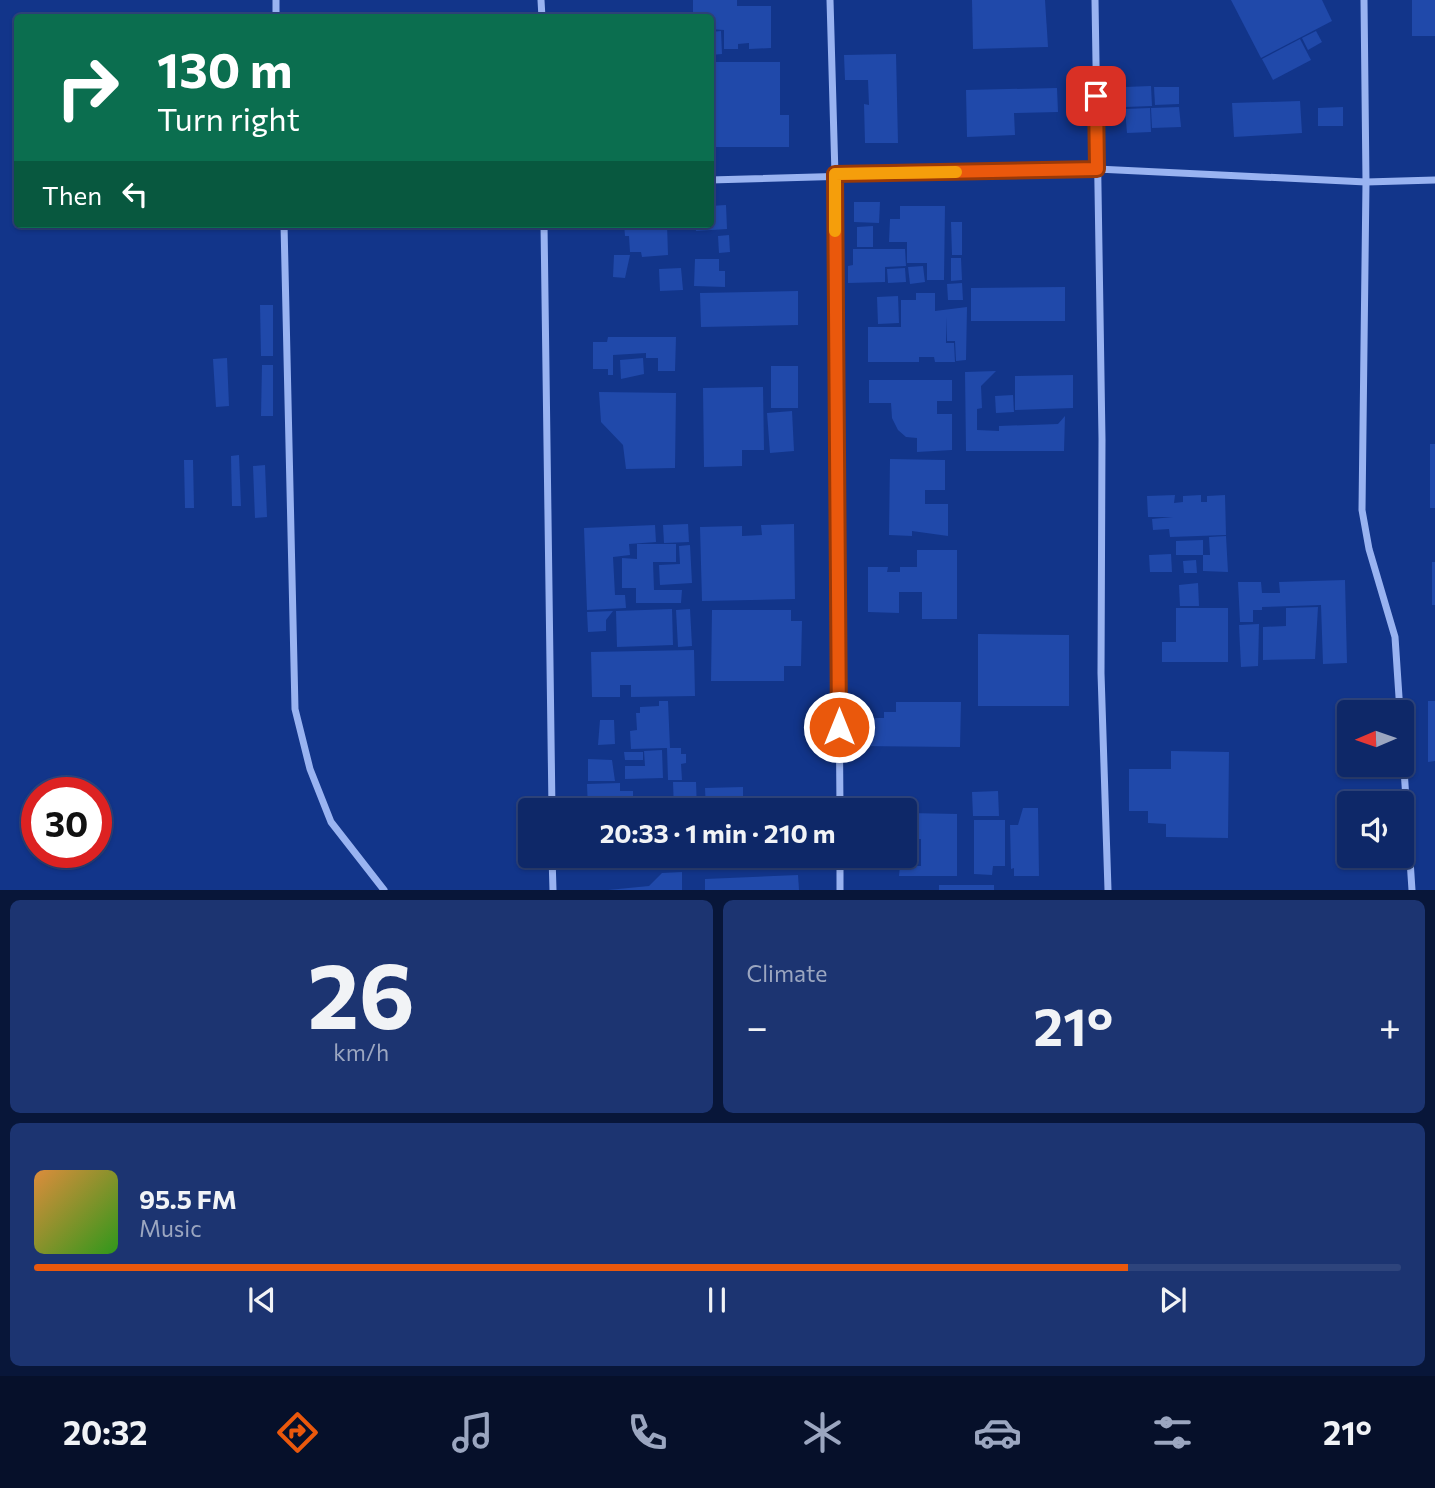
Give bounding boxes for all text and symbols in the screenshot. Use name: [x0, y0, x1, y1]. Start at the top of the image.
text: 130 m: [157, 38, 292, 98]
icon: right: [42, 42, 133, 133]
pin: [1066, 66, 1126, 126]
icon: arrive: [1077, 77, 1115, 115]
text: Turn right: [157, 98, 300, 138]
icon: left: [116, 175, 154, 213]
text: Then: [42, 179, 102, 210]
position arrow: [802, 690, 876, 764]
north arrow: [1337, 700, 1414, 777]
map controls: [1337, 700, 1414, 868]
speed limit sign: 30: [21, 777, 112, 868]
button: sound: [1337, 791, 1414, 868]
text: 20:33 · 1 min · 210 m: [600, 817, 835, 848]
text: 26: [308, 936, 415, 1048]
text: Climate: [747, 959, 828, 987]
text: 21°: [1034, 993, 1113, 1057]
text: −: [747, 1002, 768, 1049]
text: +: [1379, 1002, 1401, 1049]
text: km/h: [333, 1038, 389, 1066]
text: 95.5 FM: [139, 1183, 237, 1214]
text: Music: [139, 1214, 202, 1242]
icon: previous: [243, 1281, 281, 1319]
icon: pause: [698, 1281, 736, 1319]
icon: next: [1154, 1281, 1192, 1319]
icon: directions: [273, 1408, 322, 1457]
icon: music: [448, 1408, 497, 1457]
icon: phone: [623, 1408, 672, 1457]
icon: climate: [798, 1408, 847, 1457]
icon: car: [973, 1408, 1022, 1457]
icon: filters: [1148, 1408, 1197, 1457]
text: 20:32: [63, 1412, 147, 1452]
text: 21°: [1323, 1412, 1372, 1452]

